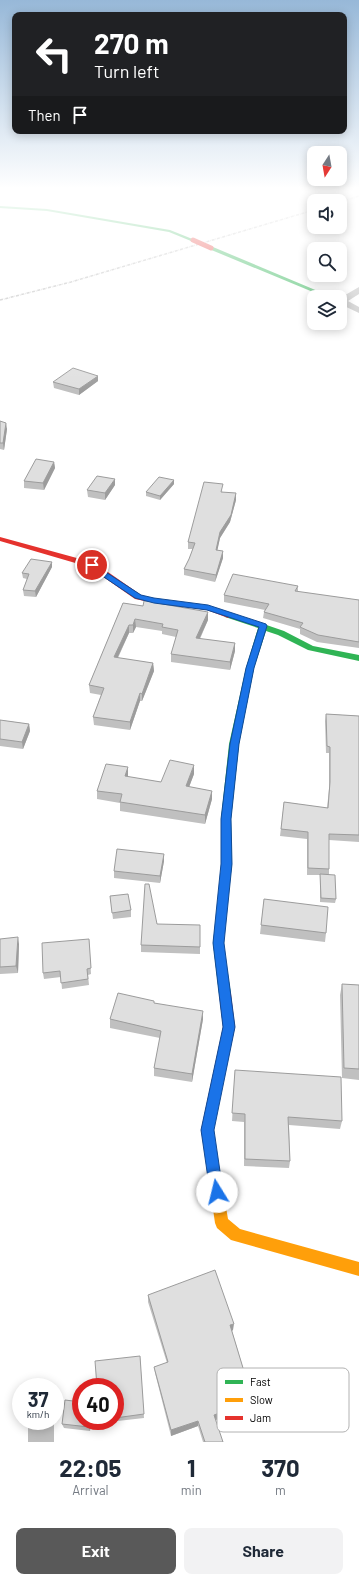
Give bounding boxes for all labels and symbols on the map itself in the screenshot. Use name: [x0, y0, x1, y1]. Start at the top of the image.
north arrow: [307, 146, 347, 186]
pin: [75, 548, 109, 582]
position arrow: [196, 1171, 238, 1213]
legend: [217, 1368, 349, 1432]
text: Fast: [250, 1375, 271, 1388]
speed limit sign: 40: [72, 1378, 124, 1430]
text: Slow: [250, 1393, 273, 1406]
text: Jam: [250, 1411, 271, 1424]

